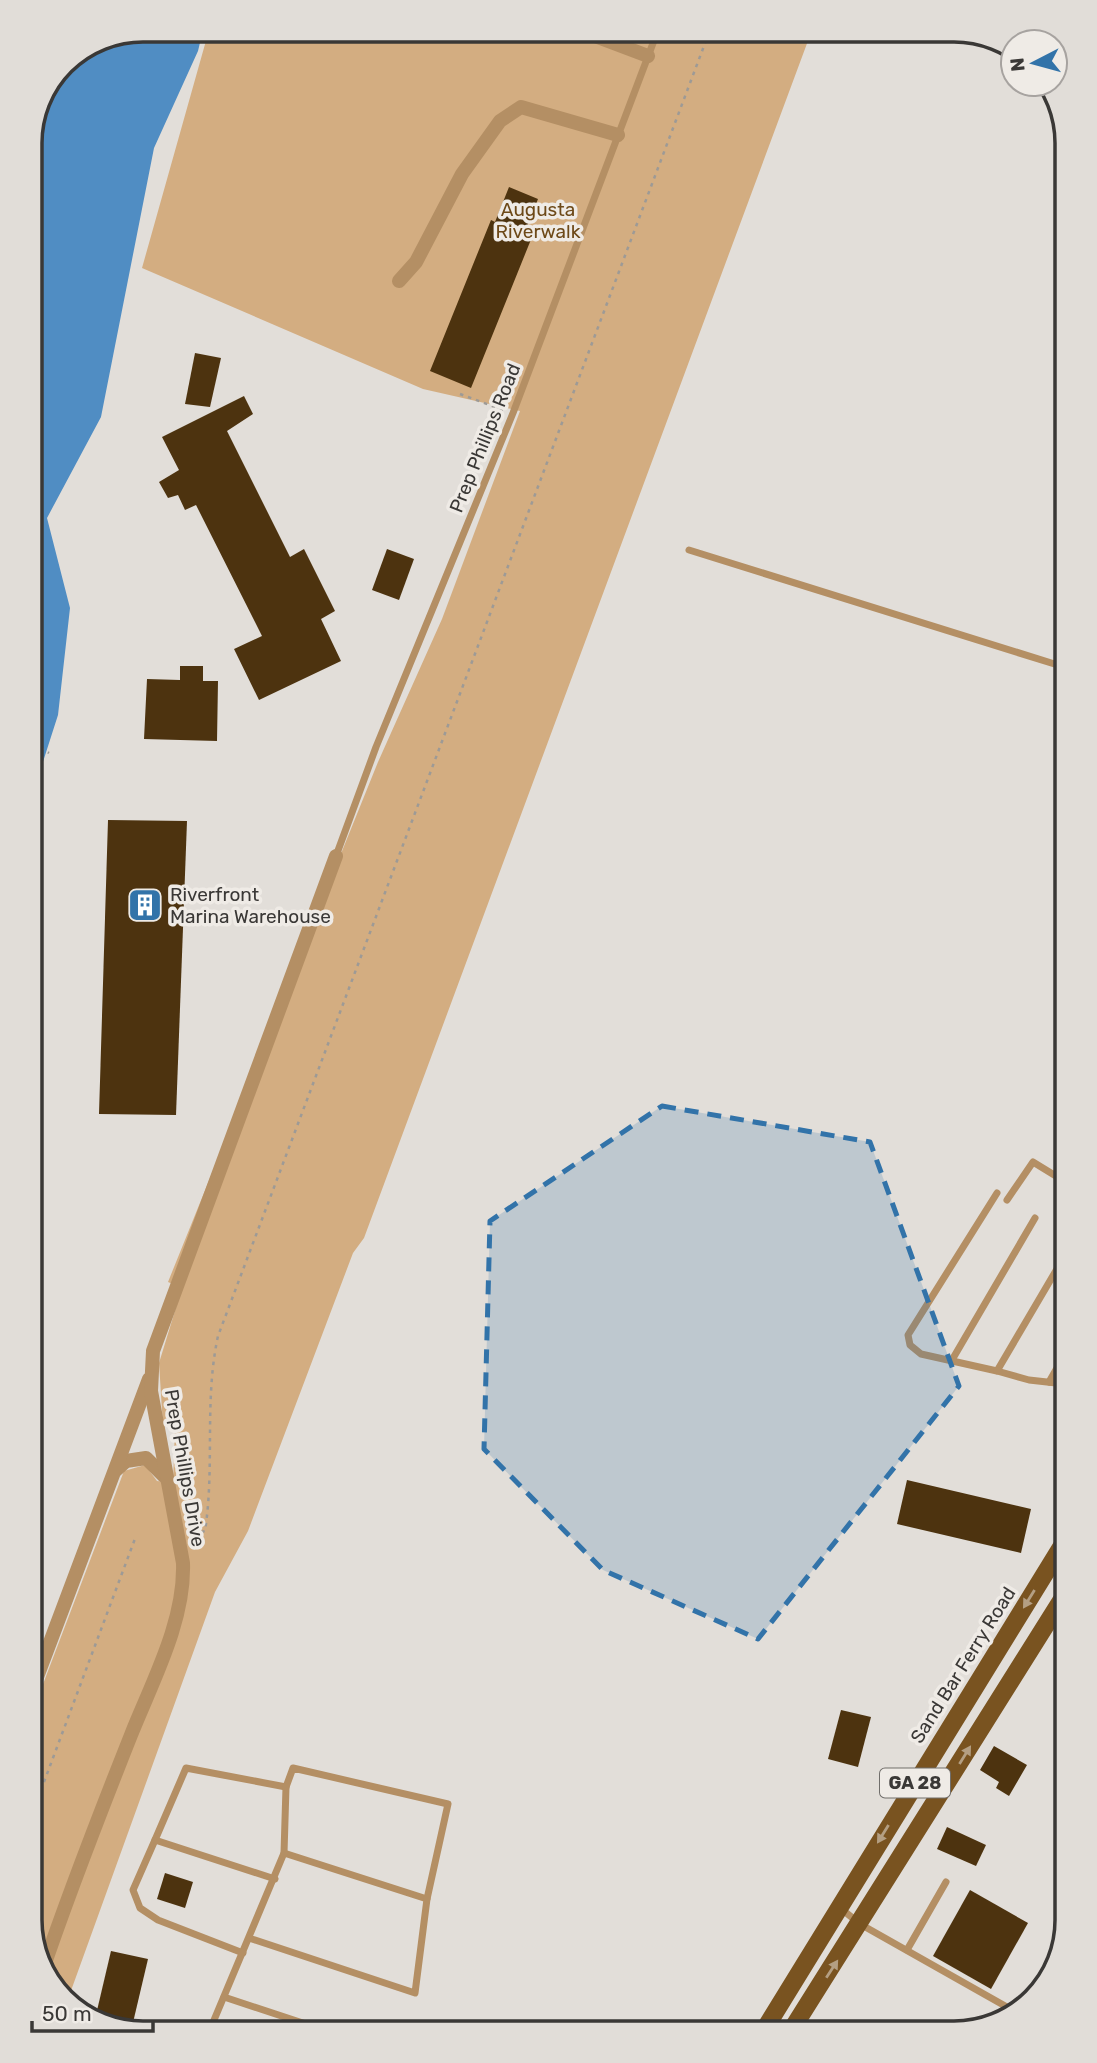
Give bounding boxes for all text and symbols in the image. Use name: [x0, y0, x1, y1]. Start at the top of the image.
north arrow: [999, 28, 1069, 98]
text: N: [1005, 57, 1030, 73]
park label: Augusta Riverwalk: [496, 198, 581, 243]
street label: Prep Phillips Road: [445, 360, 525, 516]
place label: Riverfront Marina Warehouse: [170, 883, 331, 928]
building icon: Riverfront Marina Warehouse: [126, 886, 164, 924]
street label: Prep Phillips Drive: [160, 1387, 210, 1549]
street label: Sand Bar Ferry Road: [906, 1583, 1020, 1747]
one-way arrow: [1023, 1589, 1036, 1608]
one-way arrow: [958, 1746, 971, 1765]
road number: GA 28: [880, 1768, 950, 1798]
one-way arrow: [877, 1824, 890, 1843]
one-way arrow: [825, 1960, 838, 1979]
scale bar: [32, 1990, 152, 2034]
text: 50 m: [42, 2001, 92, 2026]

